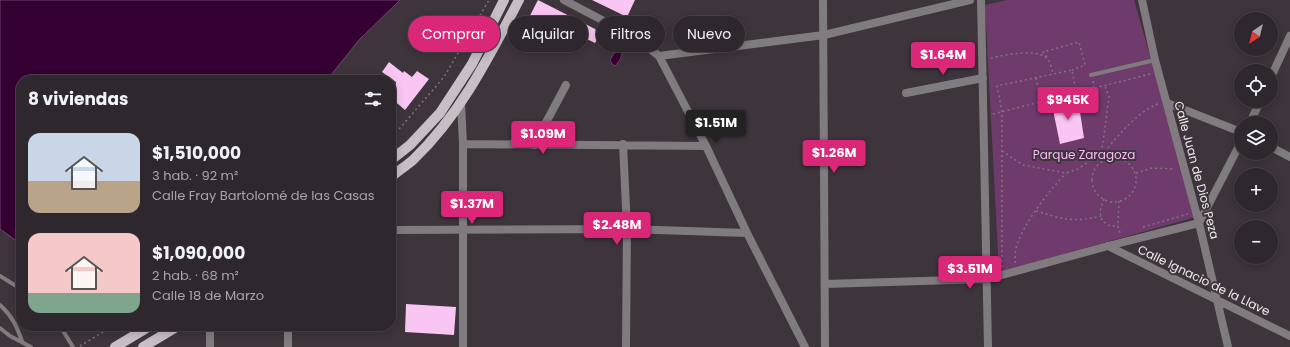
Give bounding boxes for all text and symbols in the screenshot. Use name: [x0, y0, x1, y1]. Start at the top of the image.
north arrow: [1234, 12, 1278, 56]
map controls: [1234, 12, 1278, 264]
chip: Comprar: [408, 16, 500, 52]
chip: Alquilar: [508, 16, 588, 52]
chip: Filtros: [596, 16, 665, 52]
chip: Nuevo: [673, 16, 745, 52]
pin: $1.64M: [910, 42, 976, 76]
text: $1.64M: [920, 45, 966, 64]
button: locate: [1234, 64, 1278, 108]
text: 8 viviendas: [28, 87, 128, 111]
pin: $945K: [1040, 87, 1096, 121]
icon: filters: [362, 88, 384, 110]
text: $945K: [1047, 90, 1089, 109]
street label: Calle Juan de Dios Peza: [1170, 99, 1224, 241]
pin: $1.51M: [683, 110, 749, 144]
text: $1.51M: [695, 113, 737, 132]
button: layers: [1234, 116, 1278, 160]
pin: $1.09M: [510, 121, 576, 155]
text: $1.09M: [520, 124, 566, 143]
pin: $1.26M: [801, 140, 867, 174]
text: $1,510,000: [152, 141, 241, 165]
text: $1.26M: [812, 143, 856, 162]
park label: Parque Zaragoza: [1033, 146, 1135, 163]
icon: home: [60, 149, 108, 197]
text: 3 hab. · 92 m²: [152, 166, 238, 185]
button: +: [1234, 168, 1278, 212]
text: Calle Fray Bartolomé de las Casas: [152, 186, 375, 205]
pin: $1.37M: [439, 191, 505, 225]
text: $1.37M: [450, 194, 494, 213]
pin: $2.48M: [584, 212, 650, 246]
text: $2.48M: [593, 215, 641, 234]
button: −: [1234, 220, 1278, 264]
street label: Calle Ignacio de la Llave: [1135, 240, 1273, 320]
text: $1,090,000: [152, 241, 245, 265]
icon: home: [60, 249, 108, 297]
pin: $3.51M: [937, 256, 1003, 290]
text: $3.51M: [947, 259, 993, 278]
text: 2 hab. · 68 m²: [152, 266, 239, 285]
text: Calle 18 de Marzo: [152, 286, 264, 305]

